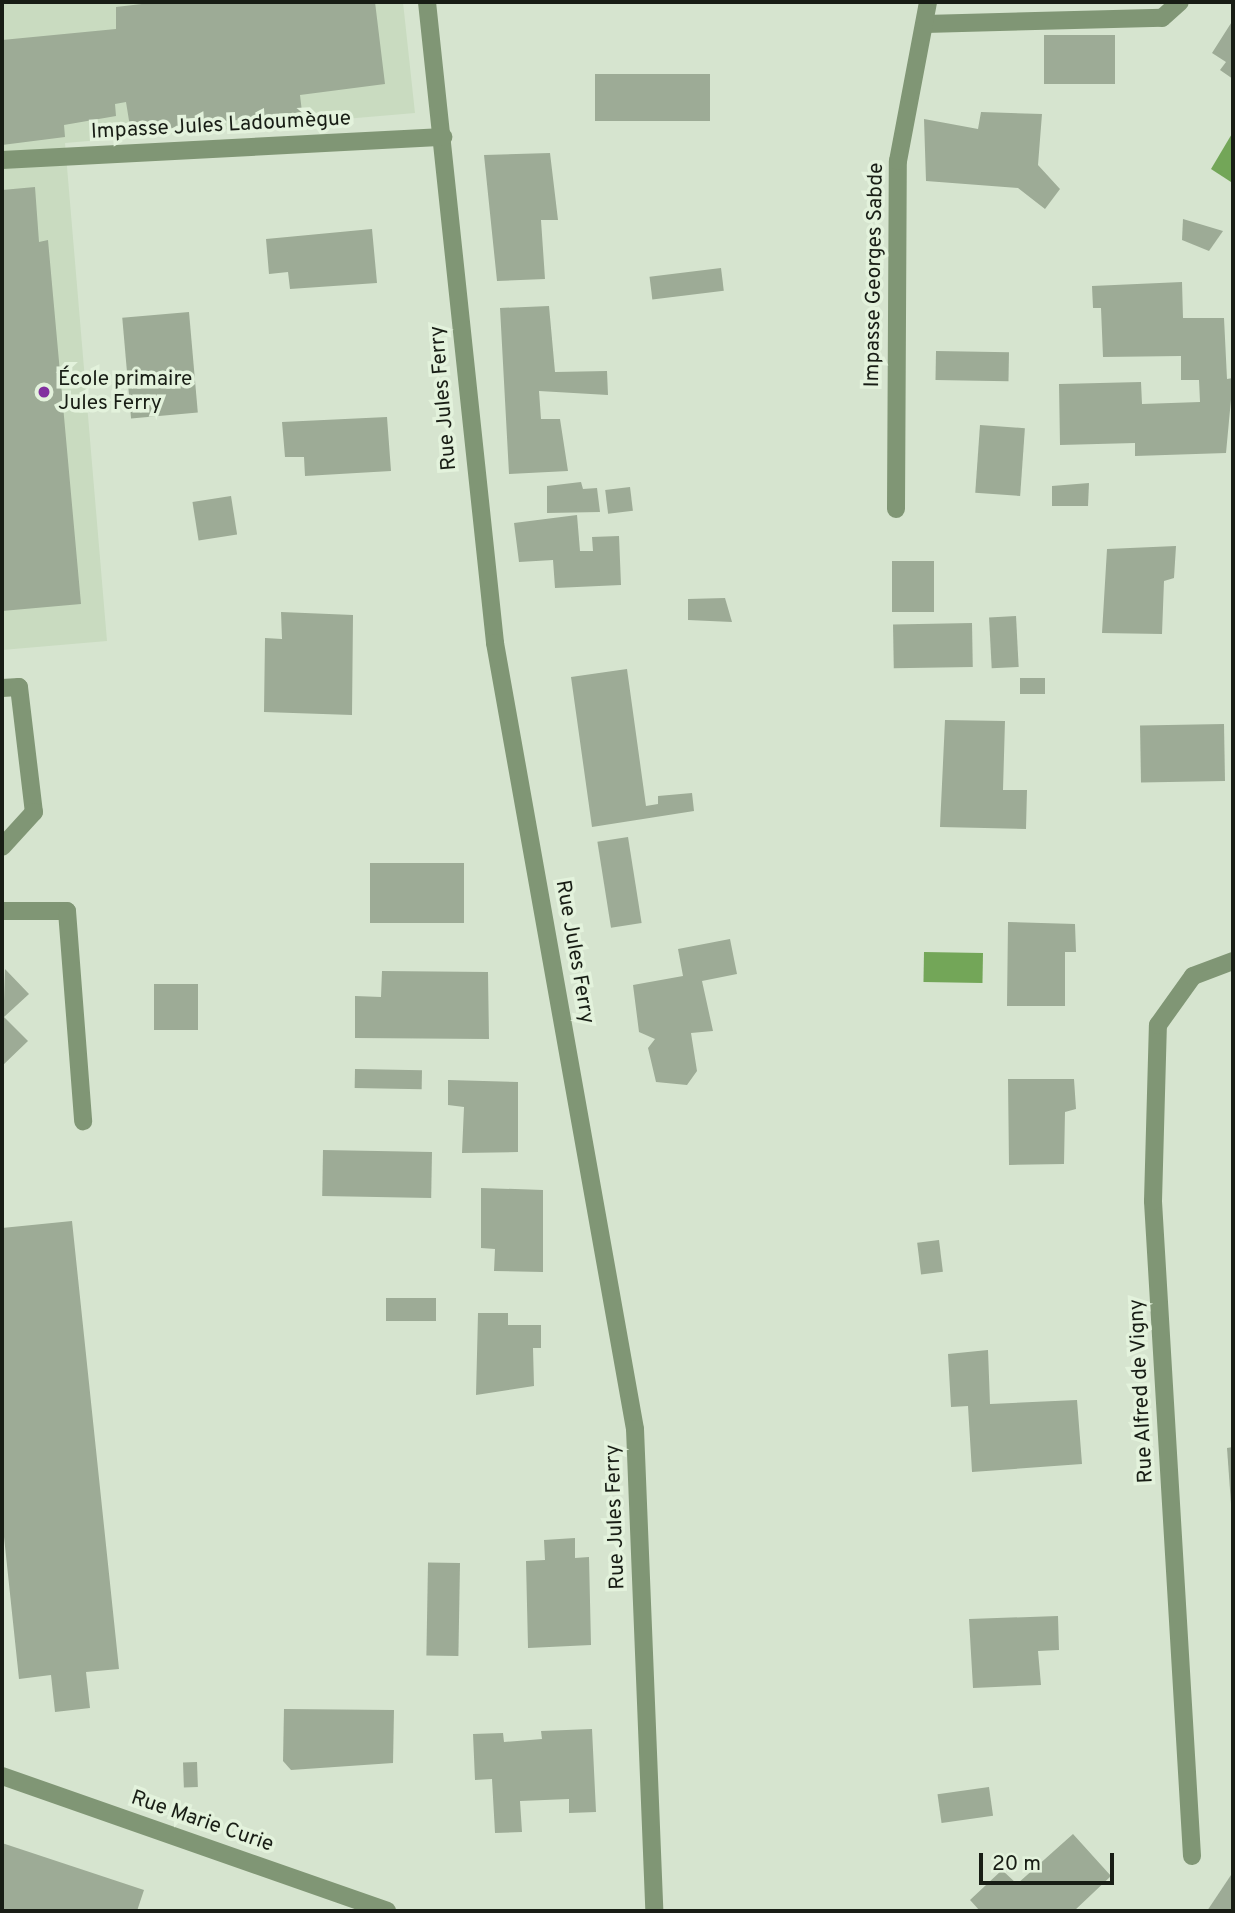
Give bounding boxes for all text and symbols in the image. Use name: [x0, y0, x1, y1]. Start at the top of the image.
street label: Impasse Jules Ladoumègue: [90, 107, 352, 145]
street label: Impasse Georges Sabde: [860, 162, 890, 388]
street label: Rue Jules Ferry: [425, 324, 463, 472]
place label: École primaire Jules Ferry: [58, 367, 192, 417]
marker: École primaire Jules Ferry: [36, 384, 52, 400]
street label: Rue Jules Ferry: [549, 878, 599, 1026]
street label: Rue Alfred de Vigny: [1125, 1297, 1159, 1485]
street label: Rue Jules Ferry: [601, 1444, 631, 1590]
street label: Rue Marie Curie: [127, 1786, 277, 1858]
scale bar: [983, 1840, 1118, 1884]
text: 20 m: [992, 1851, 1041, 1878]

